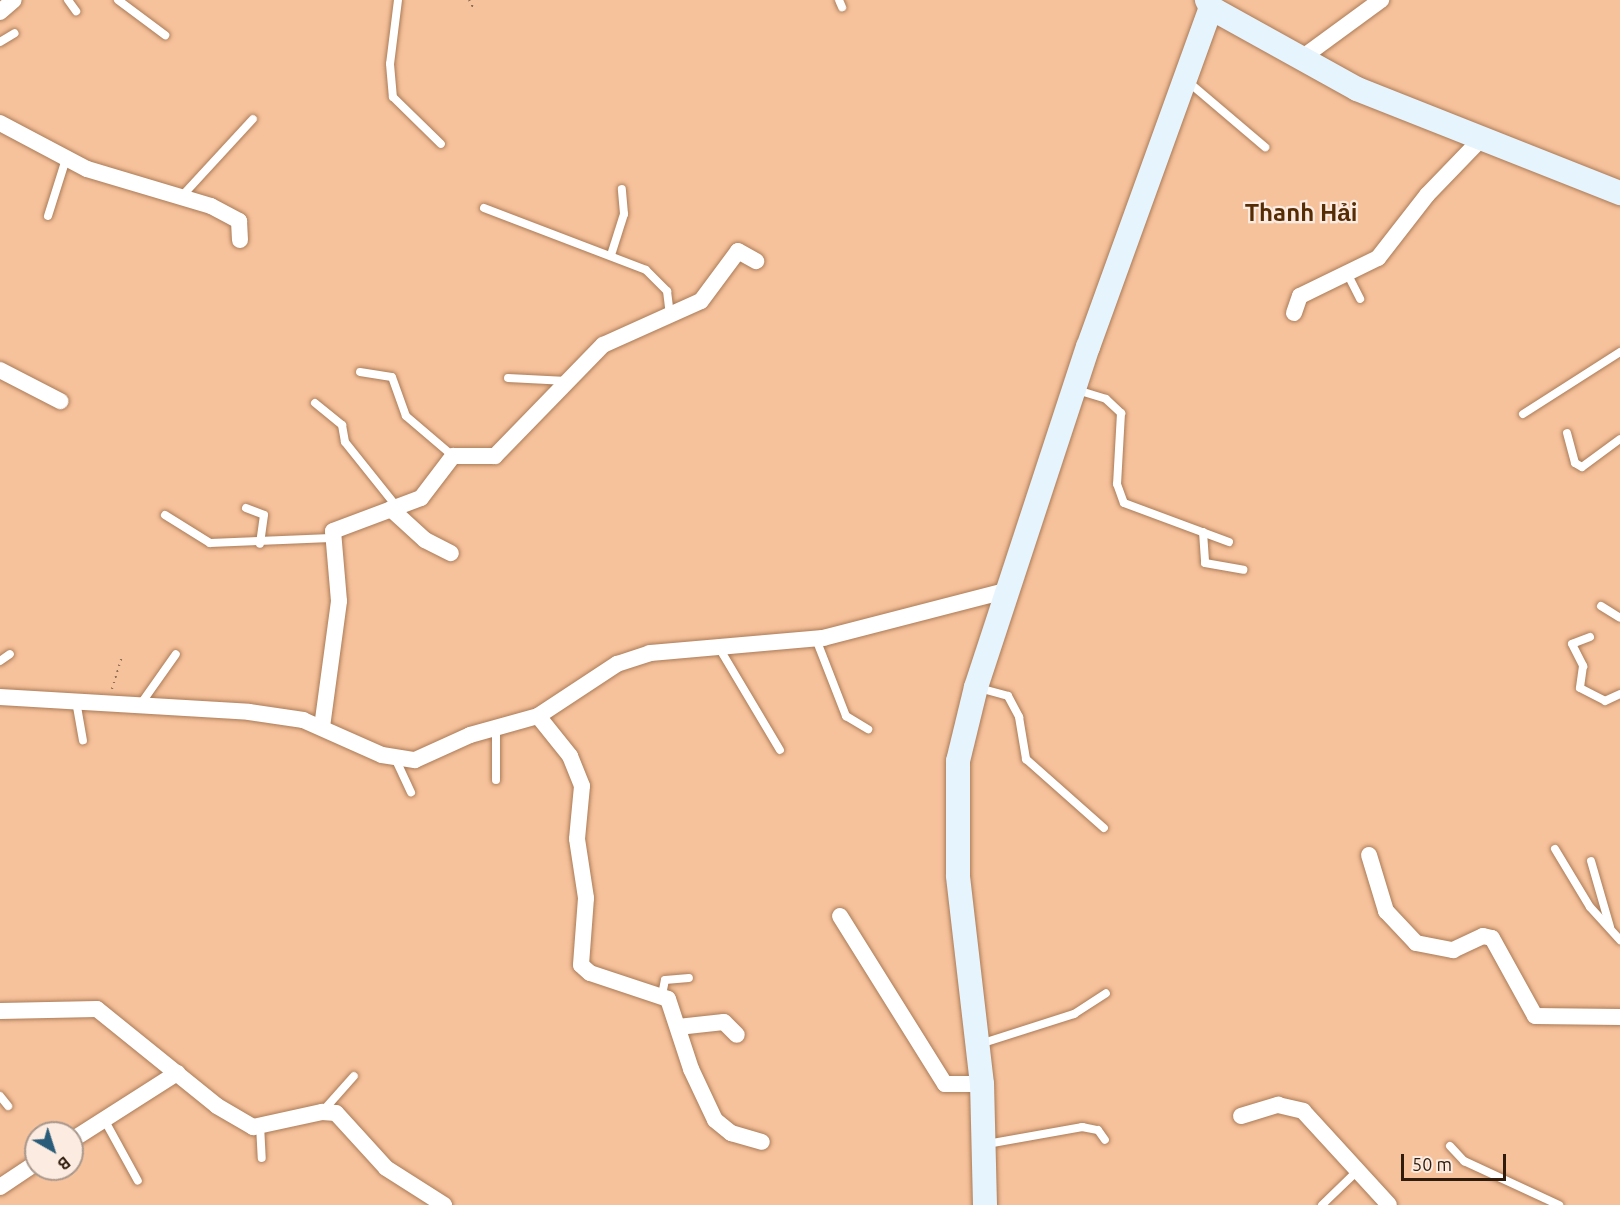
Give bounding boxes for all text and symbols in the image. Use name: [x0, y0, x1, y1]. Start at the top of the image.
district label: Thanh Hải: [1245, 199, 1357, 227]
north arrow: [24, 1121, 84, 1181]
scale bar: [1404, 1142, 1509, 1180]
text: B: [54, 1153, 74, 1174]
text: 50 m: [1412, 1154, 1452, 1174]

